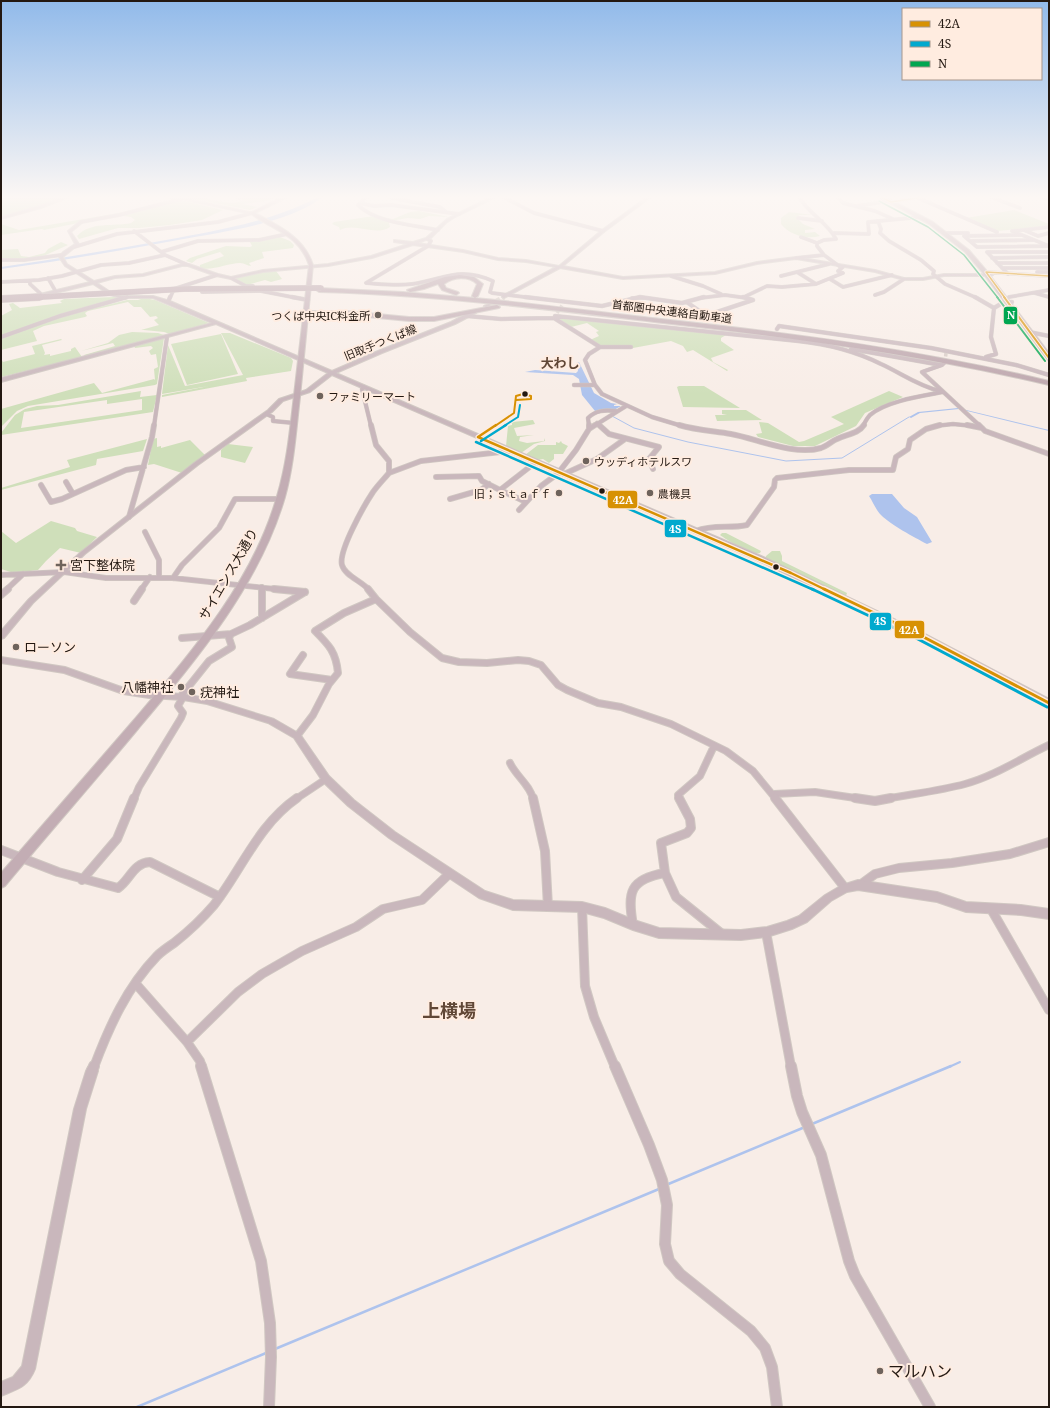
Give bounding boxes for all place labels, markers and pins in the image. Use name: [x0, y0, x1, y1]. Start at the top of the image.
place label: つくば中央IC料金所: [271, 308, 371, 323]
marker: つくば中央IC料金所: [373, 310, 383, 320]
place label: ファミリーマート: [328, 389, 416, 404]
unlabelled marker: [520, 389, 530, 399]
marker: ファミリーマート: [315, 391, 325, 401]
place label: ウッディホテルスワ: [594, 454, 692, 469]
marker: ウッディホテルスワ: [581, 456, 591, 466]
place label: 旧；ｓｔａｆｆ: [474, 486, 551, 501]
unlabelled marker: [597, 486, 607, 496]
place label: 農機具: [658, 486, 691, 501]
marker: 旧；ｓｔａｆｆ: [554, 488, 564, 498]
marker: 農機具: [645, 488, 655, 498]
place label: 宮下整体院: [70, 556, 135, 574]
marker: 宮下整体院: [55, 559, 67, 571]
unlabelled marker: [771, 562, 781, 572]
place label: ローソン: [24, 638, 76, 656]
marker: ローソン: [11, 642, 21, 652]
place label: 八幡神社: [121, 678, 173, 696]
marker: 八幡神社: [176, 682, 186, 692]
place label: 疣神社: [200, 683, 239, 701]
marker: 疣神社: [187, 687, 197, 697]
place label: マルハン: [888, 1360, 952, 1382]
marker: マルハン: [875, 1366, 885, 1376]

